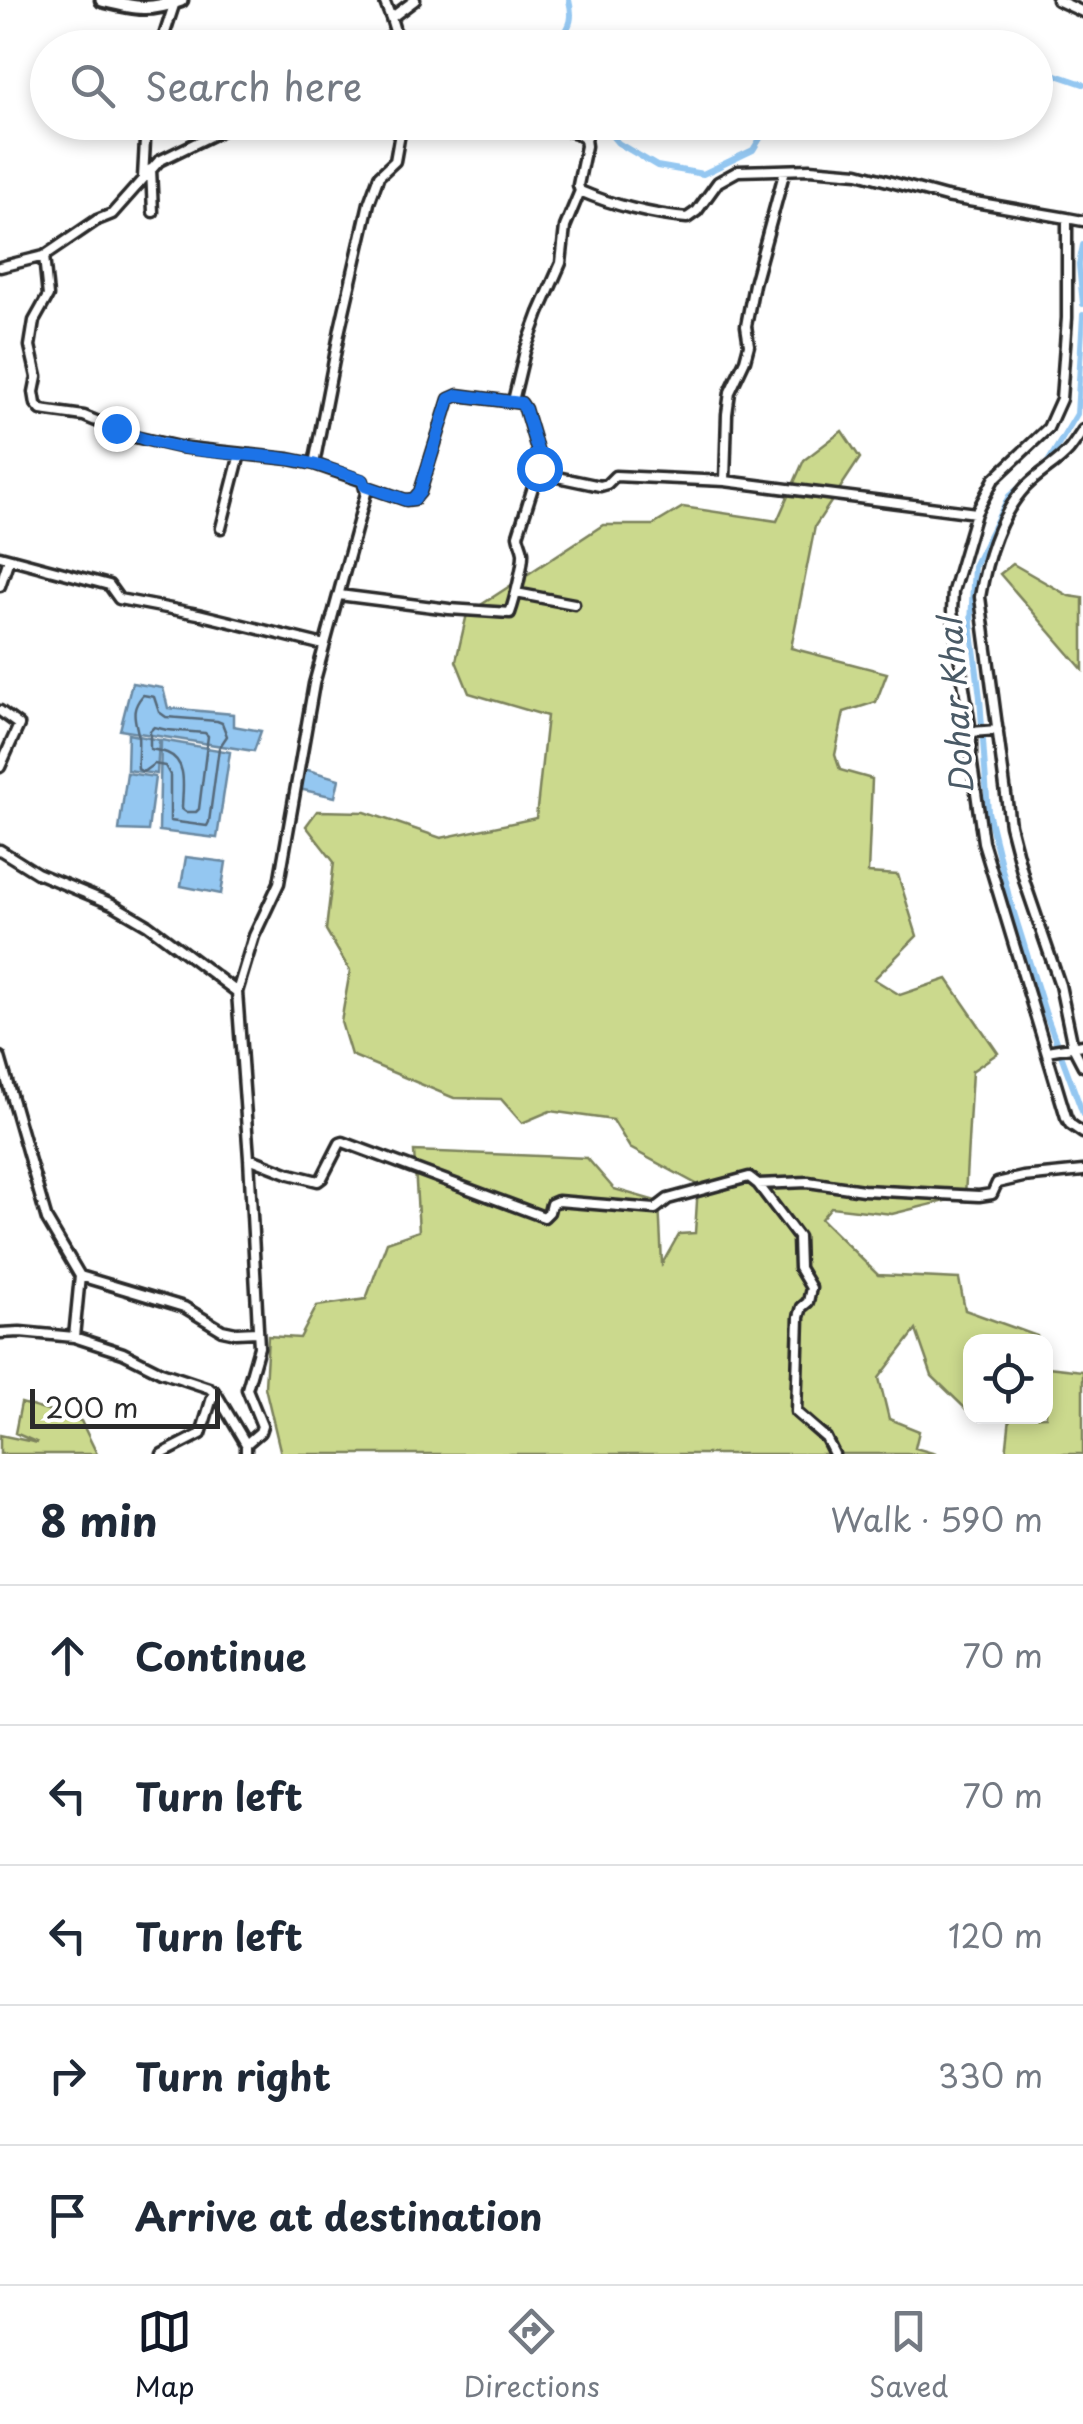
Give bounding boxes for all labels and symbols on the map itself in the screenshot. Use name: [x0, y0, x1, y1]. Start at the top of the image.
route end: [94, 406, 140, 452]
route start: [517, 446, 563, 492]
water label: Dohar Khal: [925, 612, 985, 796]
scale bar: [30, 1384, 220, 1428]

